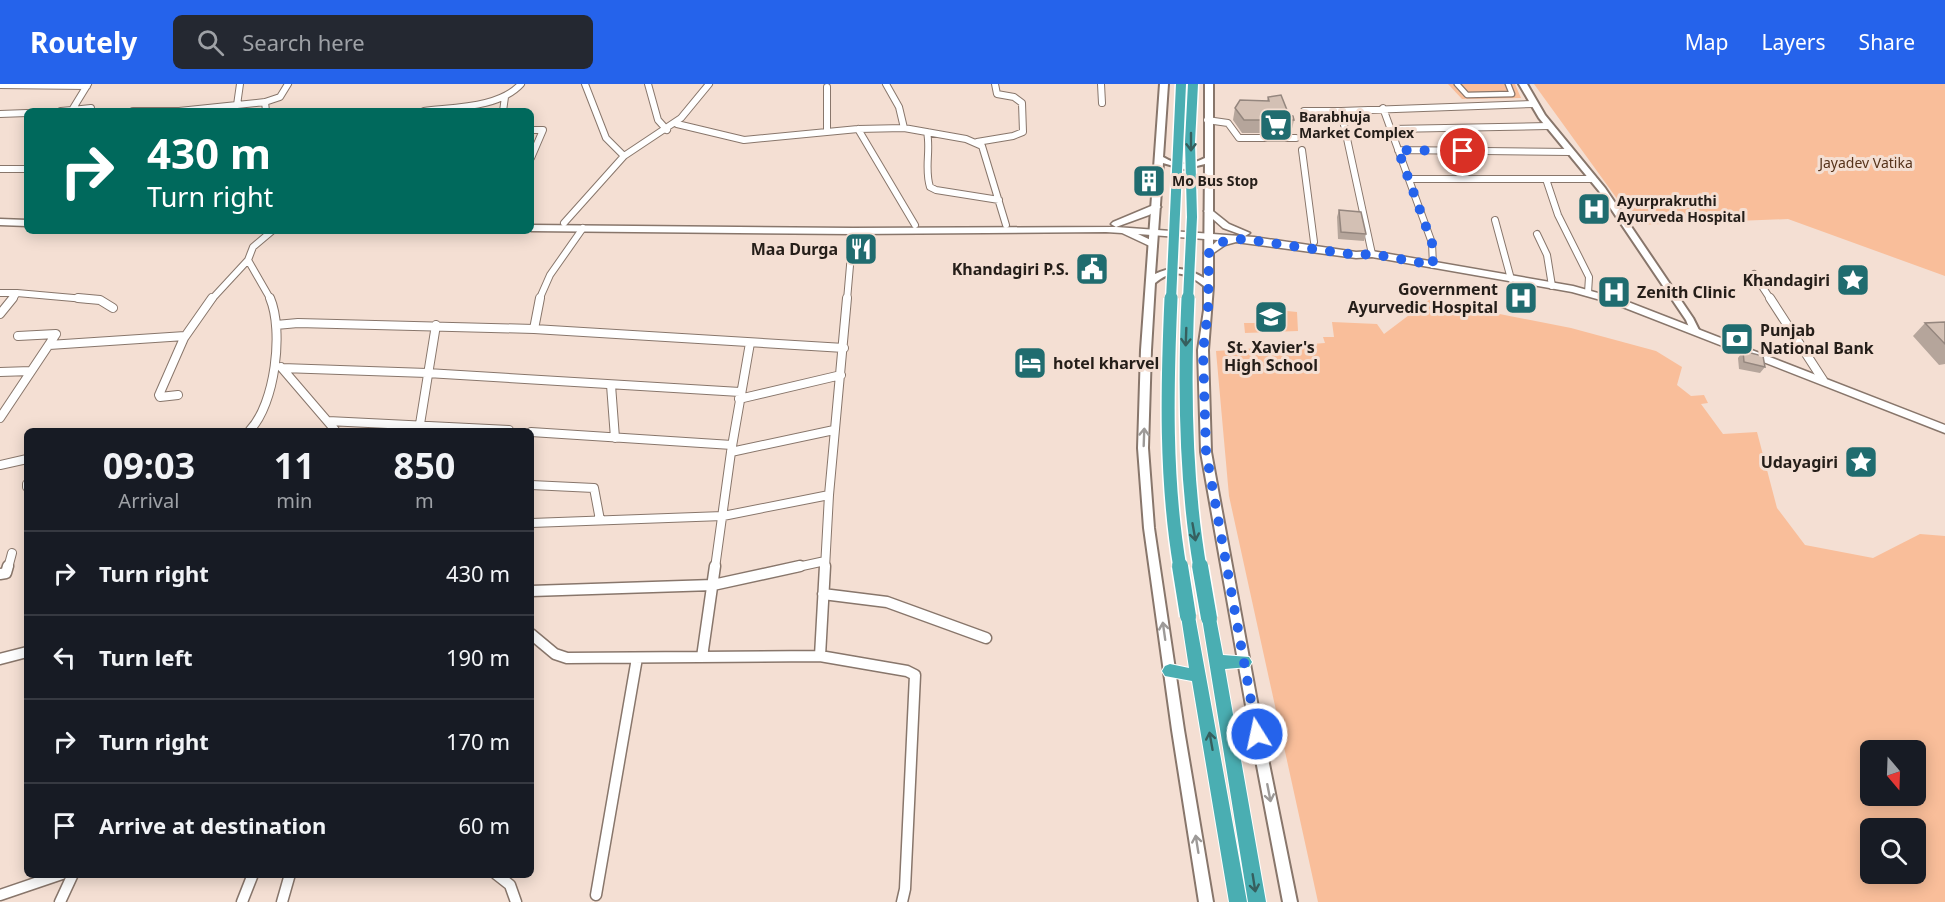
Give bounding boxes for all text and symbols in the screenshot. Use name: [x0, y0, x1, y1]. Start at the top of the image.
search box: [173, 15, 593, 69]
text: Routely: [30, 23, 137, 61]
icon: search: [194, 26, 227, 59]
text: Search here: [242, 27, 365, 57]
text: Map: [1685, 28, 1729, 56]
text: Layers: [1762, 28, 1826, 56]
text: Share: [1859, 28, 1915, 56]
supermarket icon: Barabhuja Market Complex: [1258, 107, 1294, 143]
place label: Barabhuja Market Complex: [1299, 107, 1415, 142]
text: 430 m: [147, 124, 271, 181]
pin: [1437, 125, 1488, 176]
icon: right: [48, 132, 126, 210]
one-way arrow: [1185, 132, 1197, 152]
icon: arrive: [1446, 134, 1479, 167]
park label: Jayadev Vatika: [1817, 153, 1913, 172]
building icon: Mo Bus Stop: [1131, 163, 1167, 199]
place label: Mo Bus Stop: [1172, 171, 1258, 190]
text: Turn right: [147, 178, 273, 215]
hospital icon: Ayurprakruthi Ayurveda Hospital: [1576, 191, 1612, 227]
place label: Ayurprakruthi Ayurveda Hospital: [1617, 191, 1745, 226]
restaurant icon: Maa Durga: [843, 231, 879, 267]
place label: Maa Durga: [751, 238, 838, 260]
public building icon: Khandagiri P.S.: [1074, 251, 1110, 287]
place label: Khandagiri P.S.: [952, 258, 1069, 280]
place icon: Khandagiri: [1835, 262, 1871, 298]
place label: Khandagiri: [1742, 269, 1830, 291]
hospital icon: Zenith Clinic: [1596, 274, 1632, 310]
place label: Government Ayurvedic Hospital: [1348, 278, 1498, 318]
hospital icon: Government Ayurvedic Hospital: [1503, 280, 1539, 316]
place label: Zenith Clinic: [1637, 281, 1736, 303]
school or university icon: St. Xavier's High School: [1253, 299, 1289, 335]
place label: Punjab National Bank: [1760, 319, 1874, 359]
bank icon: Punjab National Bank: [1719, 321, 1755, 357]
one-way arrow: [1180, 327, 1191, 347]
place label: St. Xavier's High School: [1224, 336, 1318, 376]
hotel icon: hotel kharvel: [1012, 345, 1048, 381]
place label: hotel kharvel: [1053, 352, 1159, 374]
one-way arrow: [1138, 428, 1150, 448]
text: 09:03: [103, 441, 195, 490]
text: 11: [274, 441, 315, 490]
text: 850: [394, 441, 455, 490]
place icon: Udayagiri: [1843, 444, 1879, 480]
place label: Udayagiri: [1761, 451, 1838, 473]
text: Arrival: [118, 487, 179, 514]
text: min: [276, 487, 312, 514]
text: m: [415, 487, 434, 514]
one-way arrow: [1189, 522, 1200, 541]
icon: right: [48, 557, 81, 590]
text: Turn right: [99, 558, 209, 588]
text: 430 m: [446, 558, 510, 588]
one-way arrow: [1159, 621, 1170, 641]
icon: left: [48, 641, 81, 674]
text: Turn left: [99, 642, 193, 672]
text: 190 m: [446, 642, 510, 672]
position arrow: [1225, 702, 1289, 766]
icon: right: [48, 725, 81, 758]
text: Turn right: [99, 726, 209, 756]
text: 170 m: [446, 726, 510, 756]
one-way arrow: [1205, 731, 1216, 751]
north arrow: [1860, 740, 1926, 806]
map controls: [1860, 740, 1926, 884]
one-way arrow: [1264, 783, 1275, 802]
icon: arrive: [48, 809, 81, 842]
text: Arrive at destination: [99, 810, 326, 840]
text: 60 m: [459, 810, 510, 840]
button: search: [1860, 818, 1926, 884]
one-way arrow: [1191, 835, 1202, 855]
one-way arrow: [1249, 872, 1260, 892]

